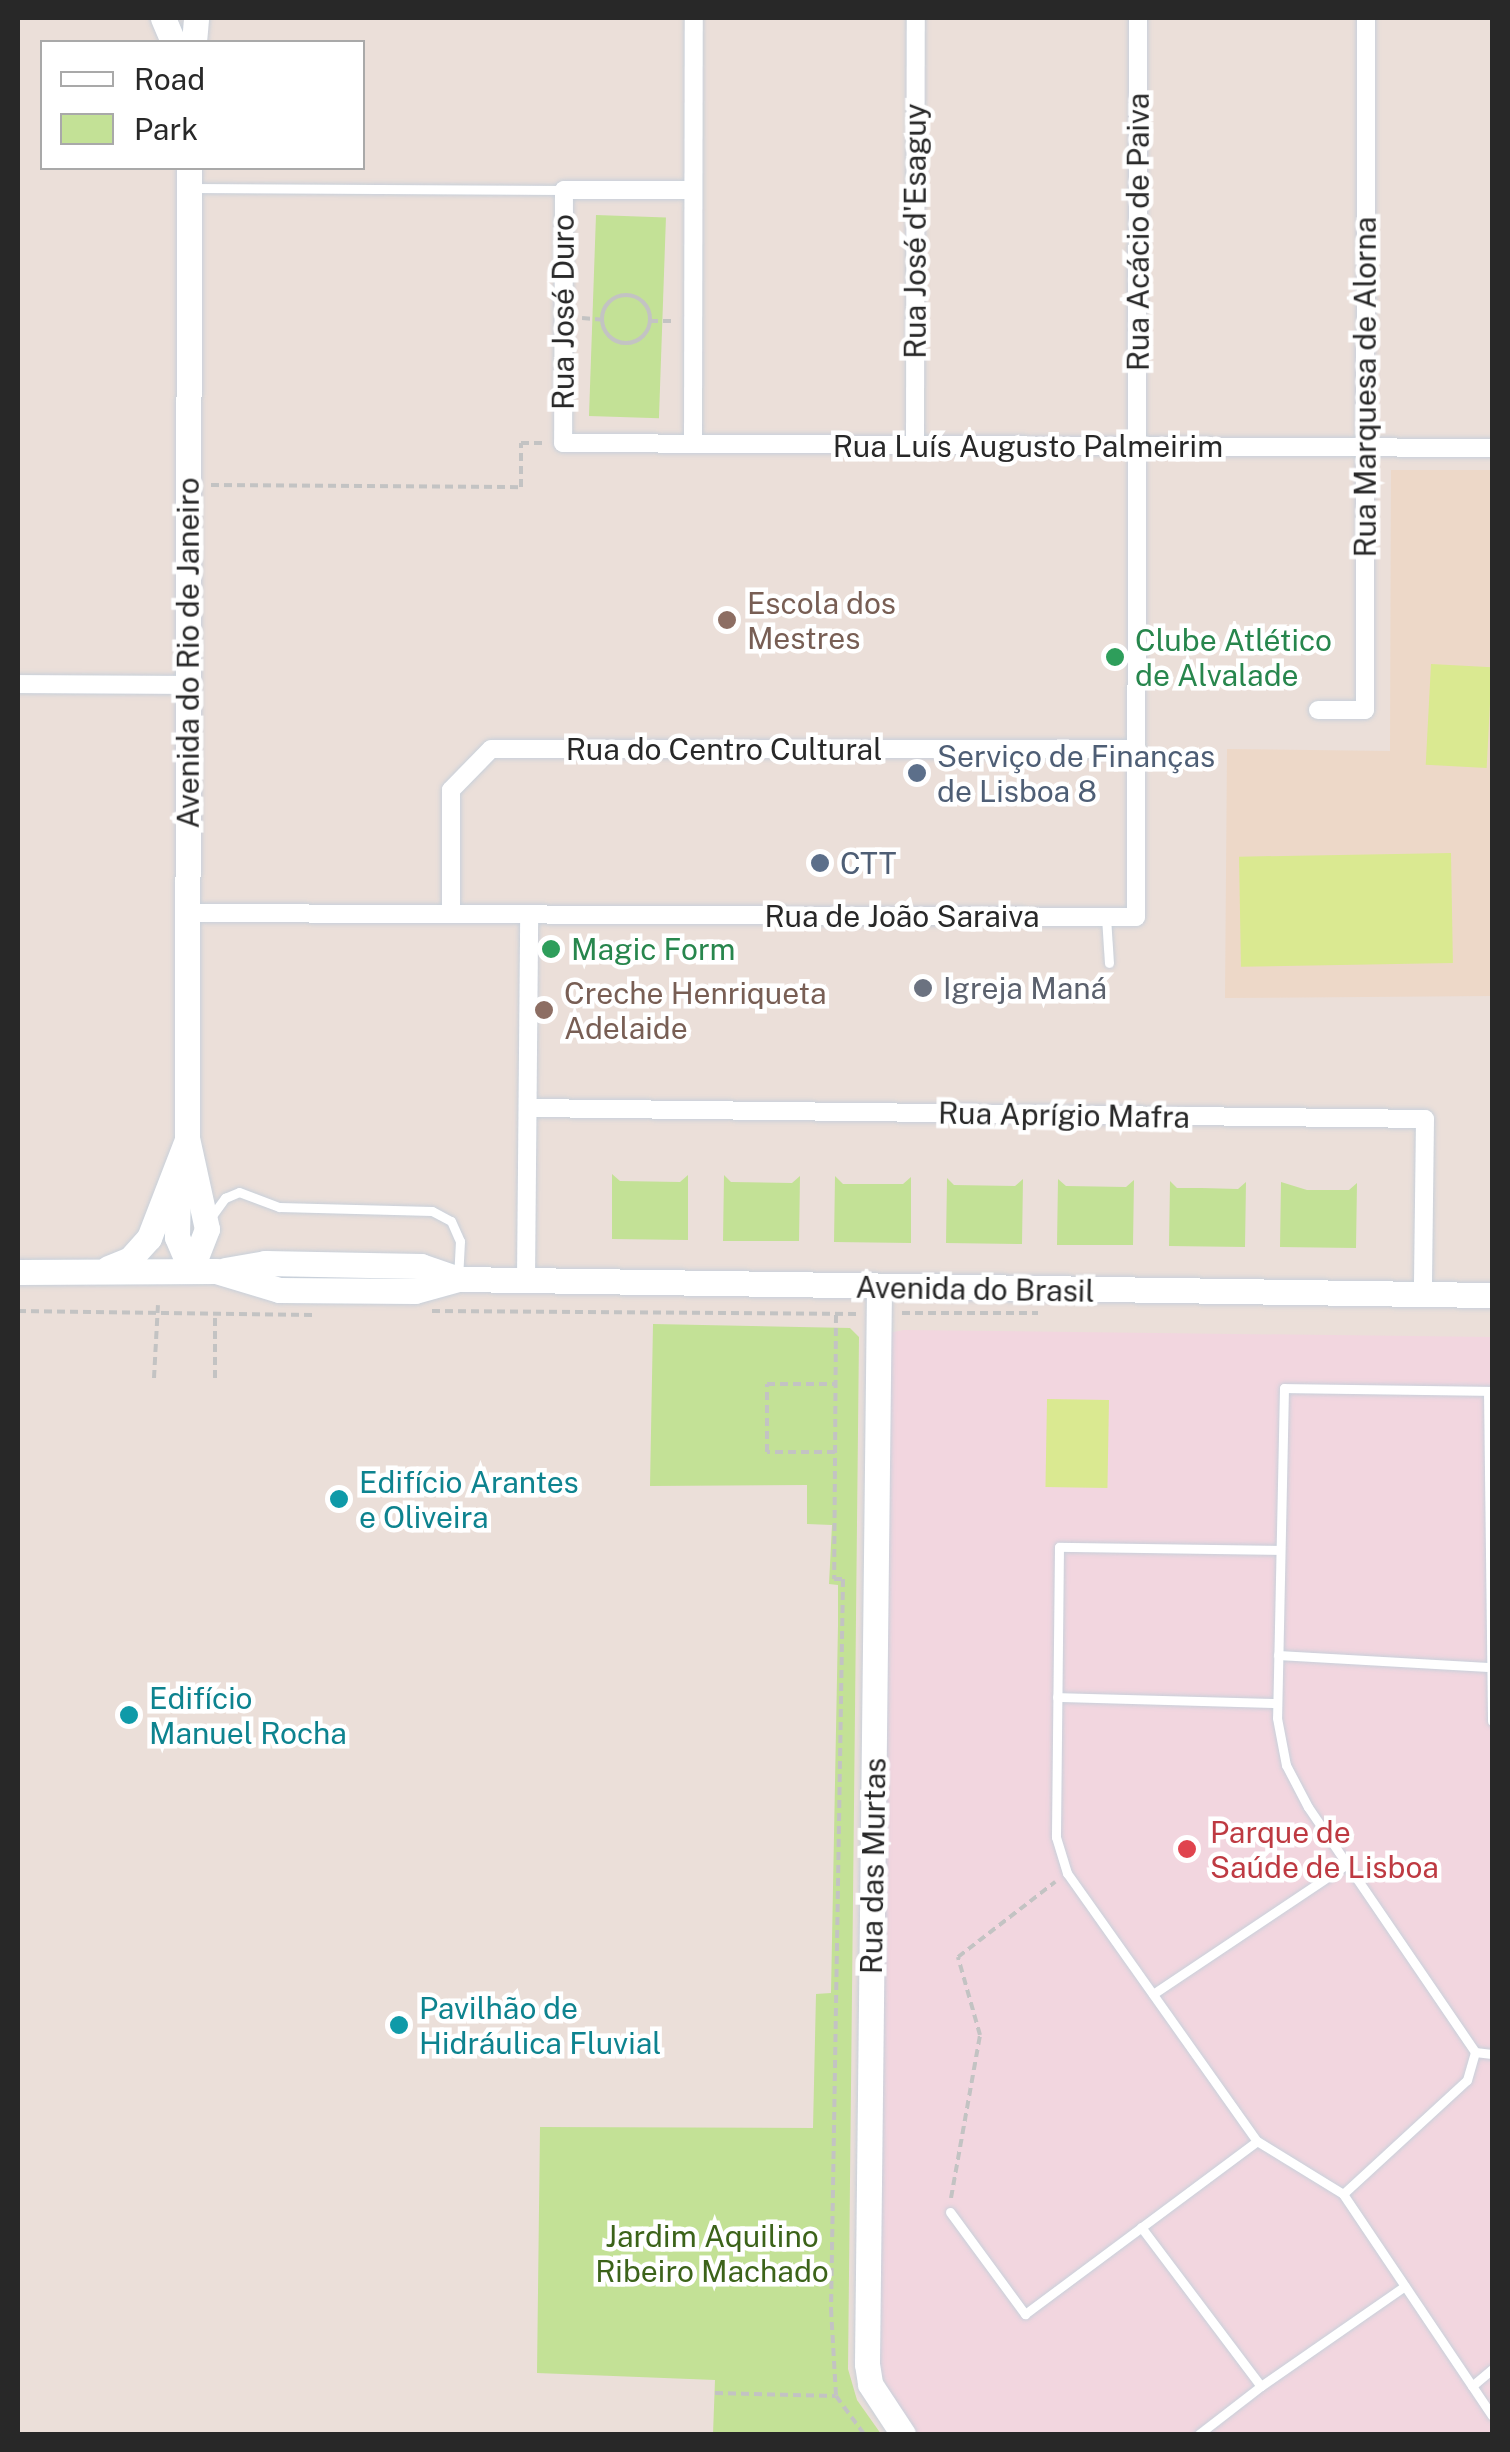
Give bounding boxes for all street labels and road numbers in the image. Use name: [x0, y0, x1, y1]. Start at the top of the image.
street label: Rua Acácio de Paiva: [1120, 92, 1156, 372]
street label: Rua José d'Esaguy: [897, 103, 933, 359]
street label: Rua José Duro: [545, 214, 581, 410]
street label: Rua Marquesa de Alorna: [1347, 216, 1383, 558]
street label: Rua Luís Augusto Palmeirim: [833, 428, 1223, 464]
street label: Avenida do Rio de Janeiro: [170, 477, 206, 829]
street label: Rua do Centro Cultural: [565, 731, 883, 767]
street label: Rua de João Saraiva: [764, 898, 1040, 934]
street label: Rua Aprígio Mafra: [938, 1095, 1190, 1135]
street label: Avenida do Brasil: [855, 1269, 1095, 1309]
street label: Rua das Murtas: [853, 1757, 893, 1975]

